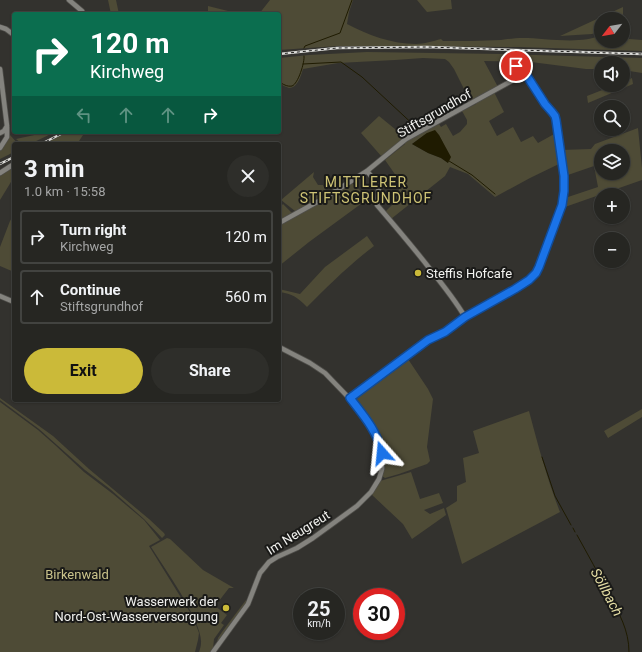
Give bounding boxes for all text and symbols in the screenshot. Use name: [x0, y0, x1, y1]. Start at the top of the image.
north arrow: [594, 12, 630, 48]
map controls: [594, 12, 630, 268]
text: 120 m: [90, 27, 169, 60]
icon: right: [24, 28, 76, 80]
pin: [499, 49, 533, 83]
icon: arrive: [505, 55, 527, 77]
button: sound: [594, 56, 630, 92]
text: Kirchweg: [90, 61, 164, 82]
street label: Stiftsgrundhof: [395, 86, 474, 141]
button: search: [594, 100, 630, 136]
icon: left: [73, 104, 95, 126]
icon: ahead: [115, 104, 137, 126]
icon: ahead: [157, 104, 179, 126]
icon: right: [199, 104, 221, 126]
button: layers: [594, 144, 630, 180]
text: 3 min: [24, 155, 84, 183]
button: close: [227, 155, 269, 197]
district label: MITTLERER STIFTSGRUNDHOF: [300, 174, 432, 206]
text: 1.0 km · 15:58: [24, 184, 105, 199]
button: +: [594, 188, 630, 224]
text: Turn right: [60, 221, 126, 239]
icon: right: [26, 226, 48, 248]
text: 120 m: [225, 228, 267, 246]
button: −: [594, 232, 630, 268]
text: Kirchweg: [60, 239, 114, 254]
place label: Steffis Hofcafe: [426, 266, 512, 281]
marker: Steffis Hofcafe: [413, 268, 423, 278]
text: Continue: [60, 281, 121, 299]
icon: ahead: [26, 286, 48, 308]
text: 560 m: [225, 288, 267, 306]
text: Stiftsgrundhof: [60, 299, 143, 314]
button: Exit: [24, 348, 143, 394]
button: Share: [151, 348, 269, 394]
position arrow: [361, 432, 403, 474]
street label: Im Neugreut: [264, 507, 333, 558]
water label: Söllbach: [588, 565, 626, 619]
park label: Birkenwald: [45, 567, 109, 582]
speed limit sign: 30: [353, 588, 405, 640]
place label: Wasserwerk der Nord-Ost-Wasserversorgung: [55, 594, 219, 624]
text: 25: [308, 597, 330, 621]
marker: Wasserwerk der Nord-Ost-Wasserversorgung: [221, 603, 231, 613]
text: km/h: [307, 618, 331, 629]

